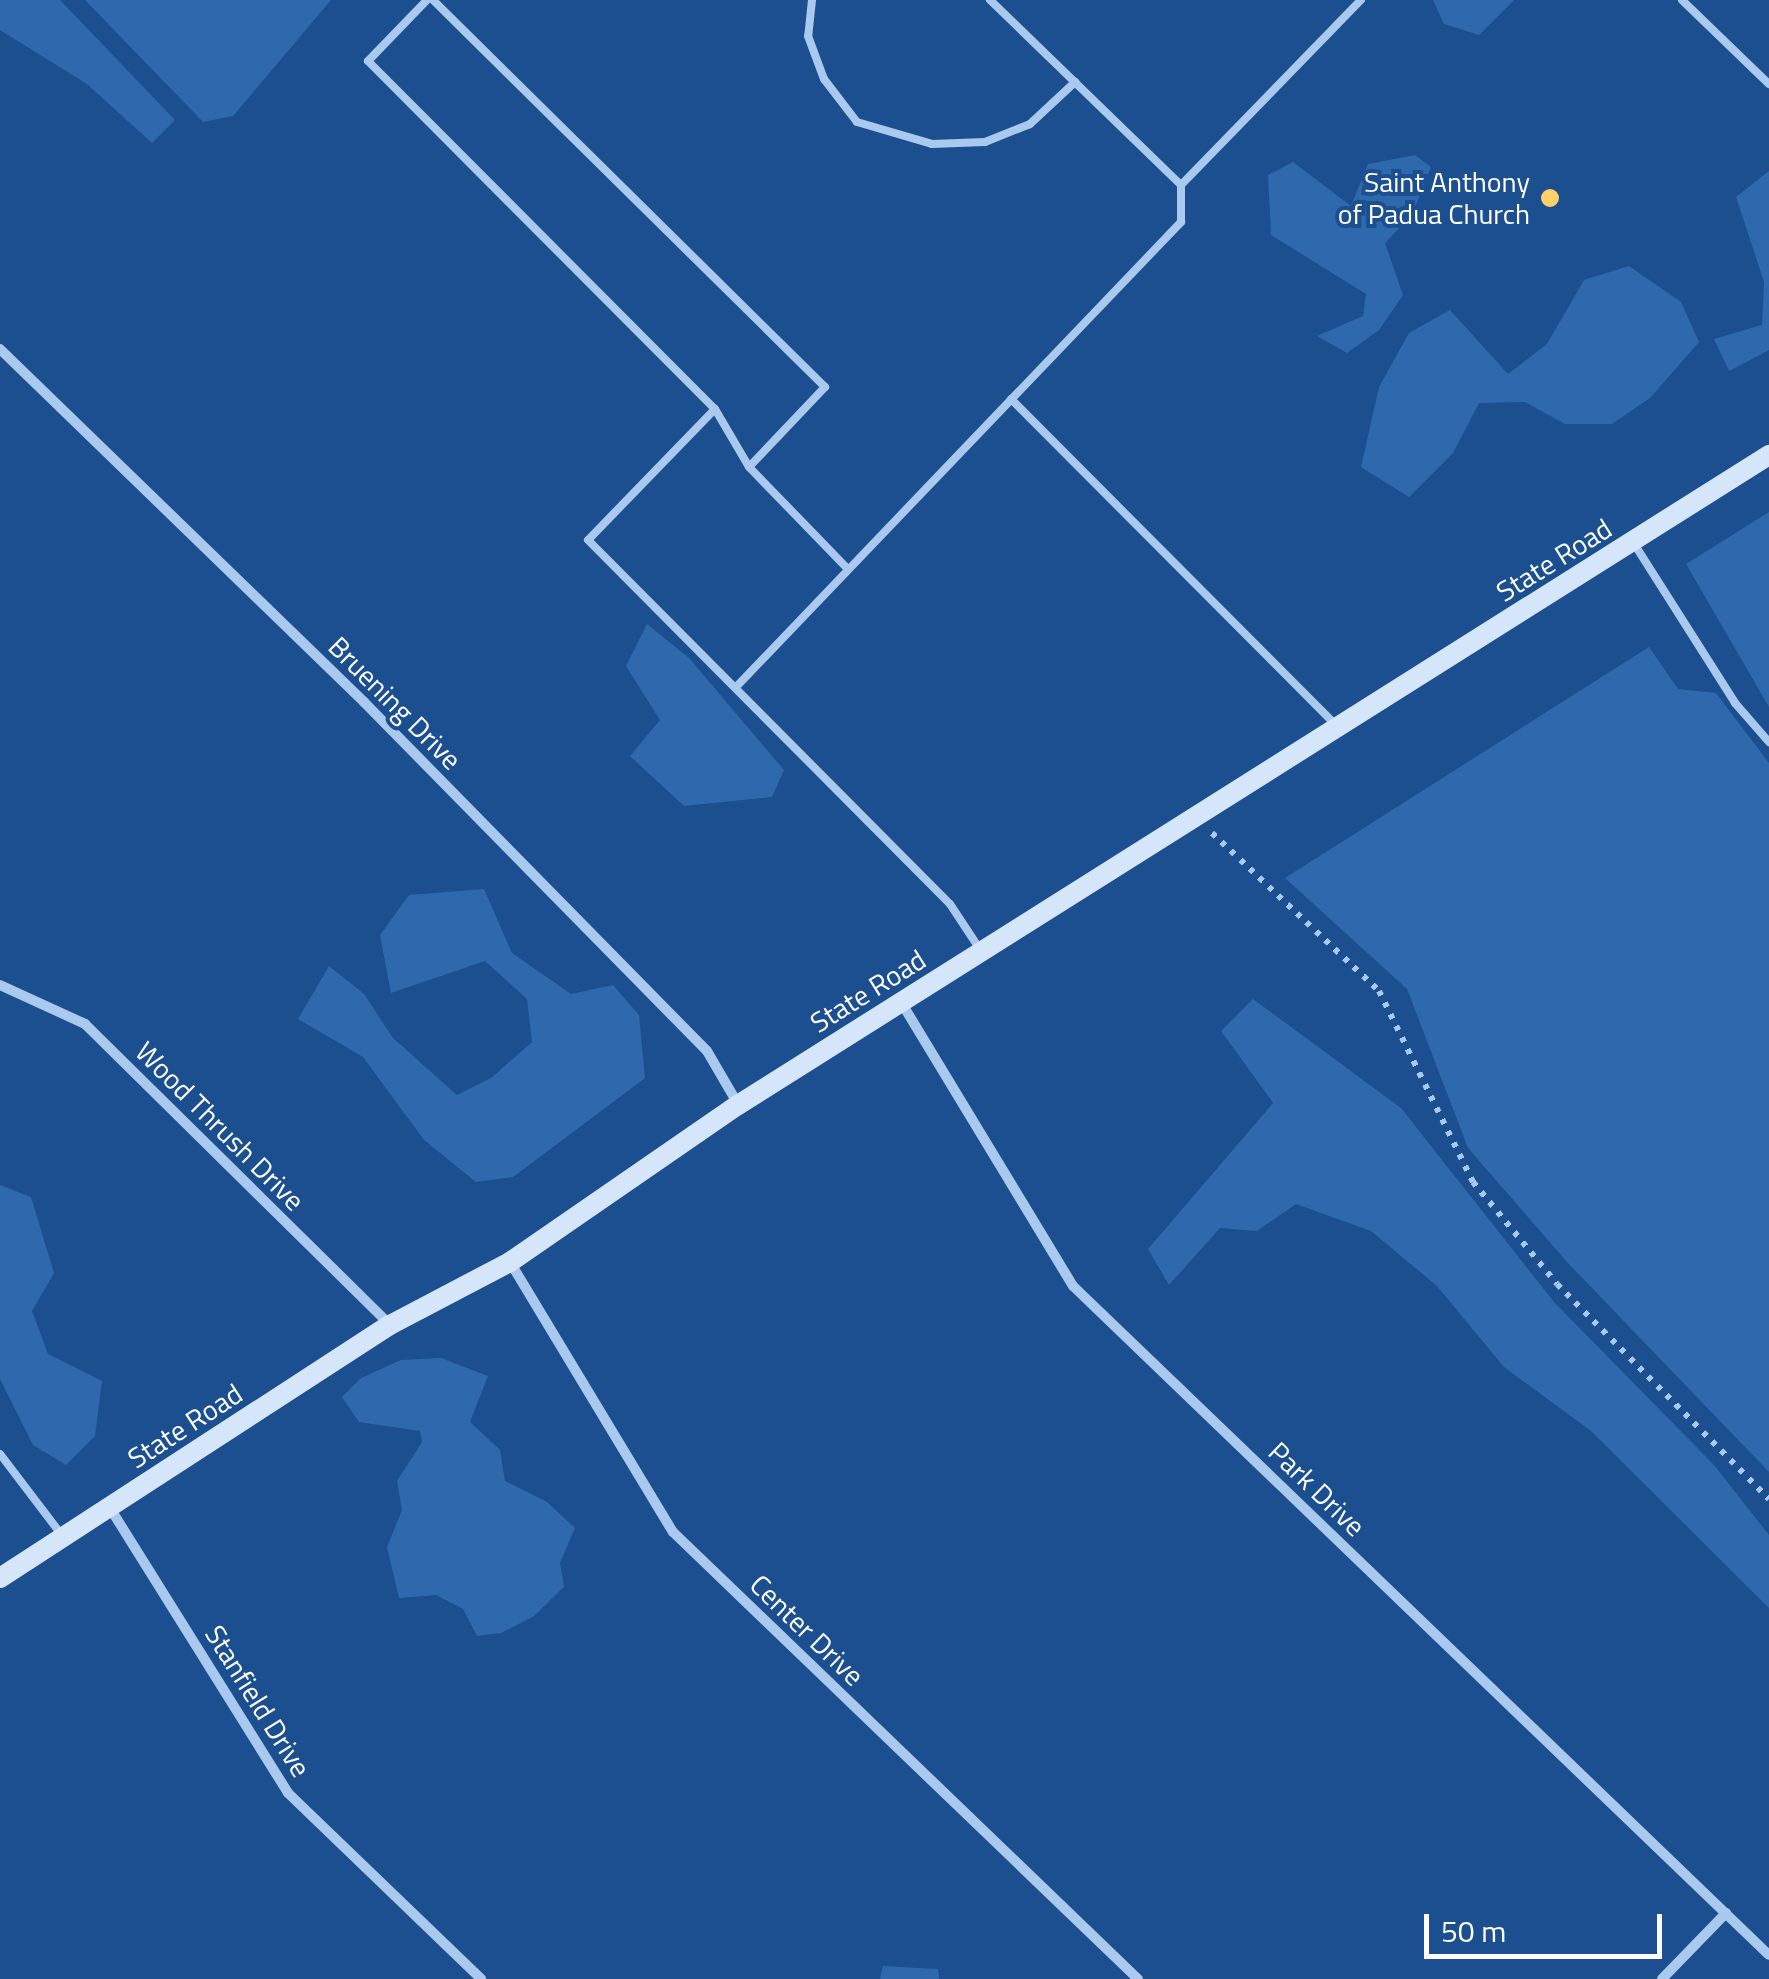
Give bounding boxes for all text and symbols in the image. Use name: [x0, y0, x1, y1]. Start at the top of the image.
place label: Saint Anthony of Padua Church: [1338, 165, 1530, 231]
marker: Saint Anthony of Padua Church: [1539, 187, 1561, 209]
street label: State Road: [1490, 511, 1618, 609]
street label: Bruening Drive: [322, 630, 468, 776]
street label: State Road: [804, 942, 932, 1040]
street label: Wood Thrush Drive: [129, 1035, 311, 1217]
street label: State Road: [122, 1377, 248, 1475]
street label: Park Drive: [1262, 1435, 1372, 1543]
street label: Center Drive: [743, 1568, 871, 1692]
street label: Stanfield Drive: [198, 1619, 318, 1783]
scale bar: [1429, 1894, 1666, 1956]
text: 50 m: [1441, 1908, 1506, 1954]

